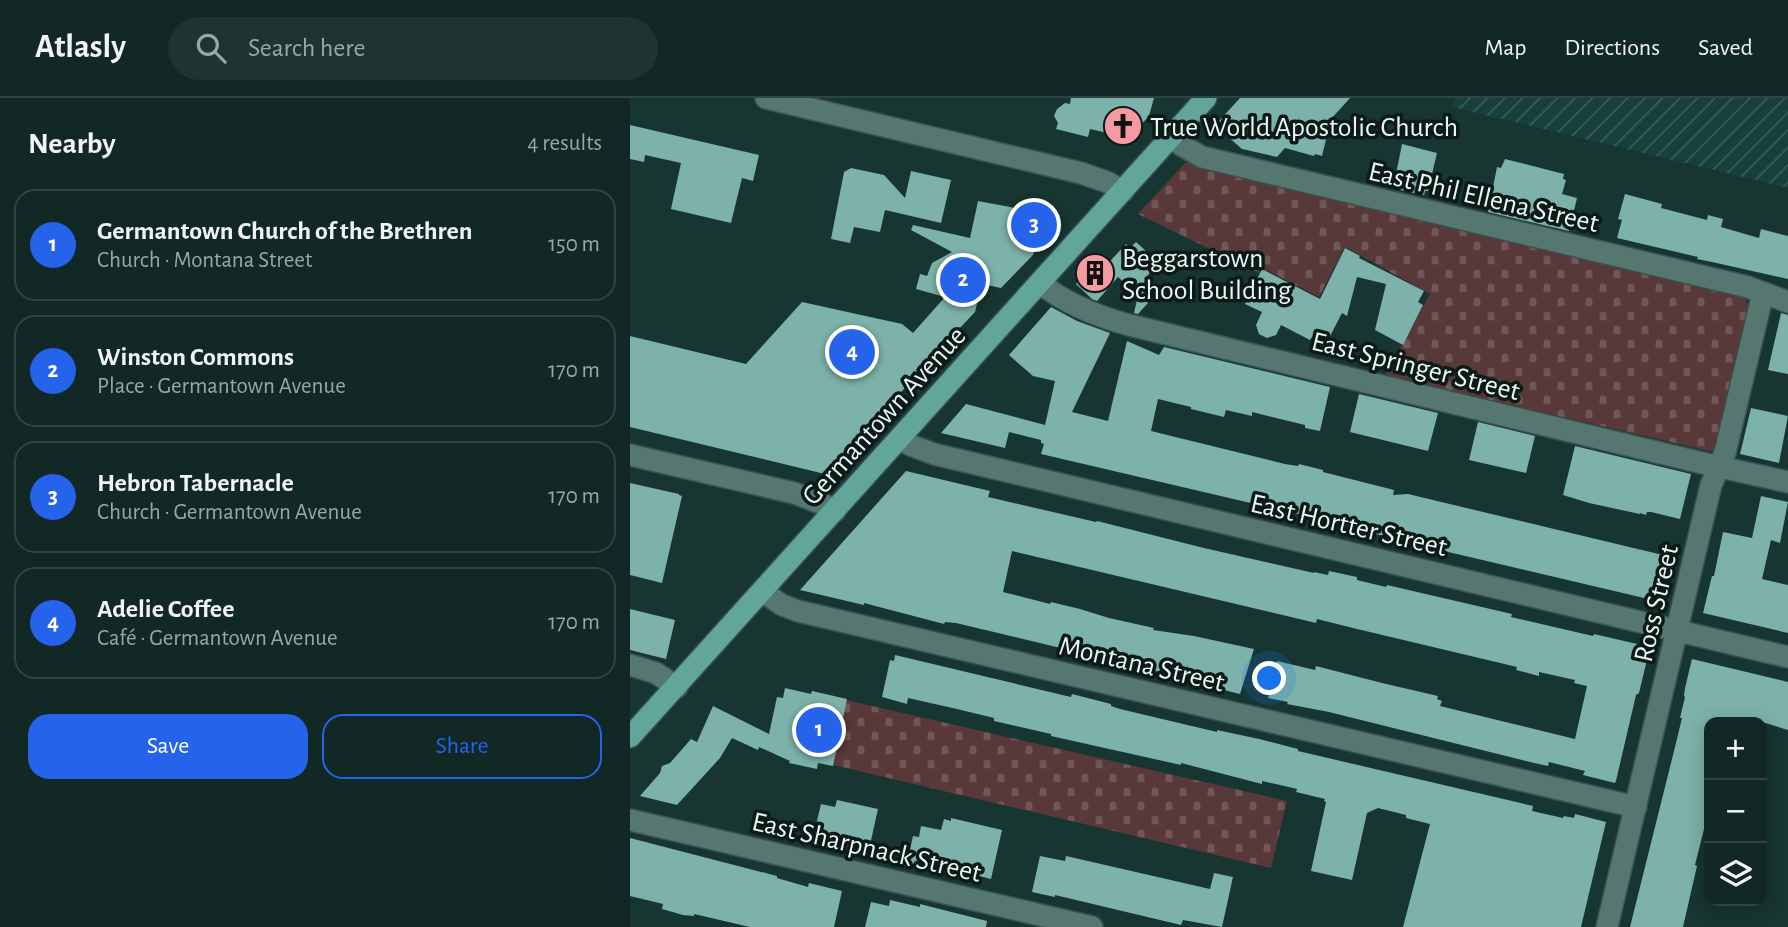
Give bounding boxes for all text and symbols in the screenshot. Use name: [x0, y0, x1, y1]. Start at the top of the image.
search box: [168, 17, 658, 80]
icon: search: [192, 29, 230, 67]
text: Atlasly: [35, 31, 126, 64]
text: Search here: [248, 35, 366, 61]
text: Map: [1484, 36, 1526, 60]
text: Directions: [1564, 36, 1660, 60]
text: Saved: [1698, 36, 1753, 60]
church icon: True World Apostolic Church: [1102, 105, 1144, 147]
place label: True World Apostolic Church: [1150, 114, 1458, 142]
text: Nearby: [28, 129, 116, 159]
text: 4 results: [527, 132, 602, 155]
street label: East Phil Ellena Street: [1366, 158, 1601, 238]
pin: 3: [1011, 199, 1057, 251]
text: Germantown Church of the Brethren: [97, 218, 473, 244]
text: 1: [49, 233, 57, 256]
text: 150 m: [548, 233, 600, 256]
place label: Beggarstown School Building: [1122, 245, 1292, 305]
text: Church · Montana Street: [97, 249, 312, 272]
building icon: Beggarstown School Building: [1074, 252, 1116, 294]
pin: 2: [940, 254, 986, 306]
street label: Germantown Avenue: [797, 322, 972, 511]
pin: 4: [829, 326, 875, 378]
street label: East Springer Street: [1309, 328, 1522, 406]
text: Winston Commons: [97, 344, 294, 370]
text: 2: [48, 359, 58, 382]
text: 170 m: [548, 359, 600, 382]
text: Place · Germantown Avenue: [97, 375, 346, 398]
text: Hebron Tabernacle: [97, 470, 294, 496]
text: 3: [48, 485, 58, 508]
text: 170 m: [548, 485, 600, 508]
street label: East Hortter Street: [1248, 490, 1450, 562]
text: Church · Germantown Avenue: [97, 501, 362, 524]
street label: Ross Street: [1630, 542, 1684, 665]
text: Adelie Coffee: [97, 596, 234, 622]
text: 4: [47, 611, 59, 634]
text: 170 m: [548, 611, 600, 634]
text: Café · Germantown Avenue: [97, 627, 338, 650]
street label: Montana Street: [1056, 632, 1227, 698]
your location: [1252, 661, 1286, 695]
pin: 1: [796, 704, 842, 756]
button: Save: [28, 714, 308, 779]
button: Share: [322, 714, 602, 779]
map controls: [1704, 717, 1767, 906]
button: +: [1704, 717, 1767, 780]
button: −: [1704, 780, 1767, 843]
street label: East Sharpnack Street: [749, 808, 984, 888]
button: layers: [1704, 843, 1767, 906]

